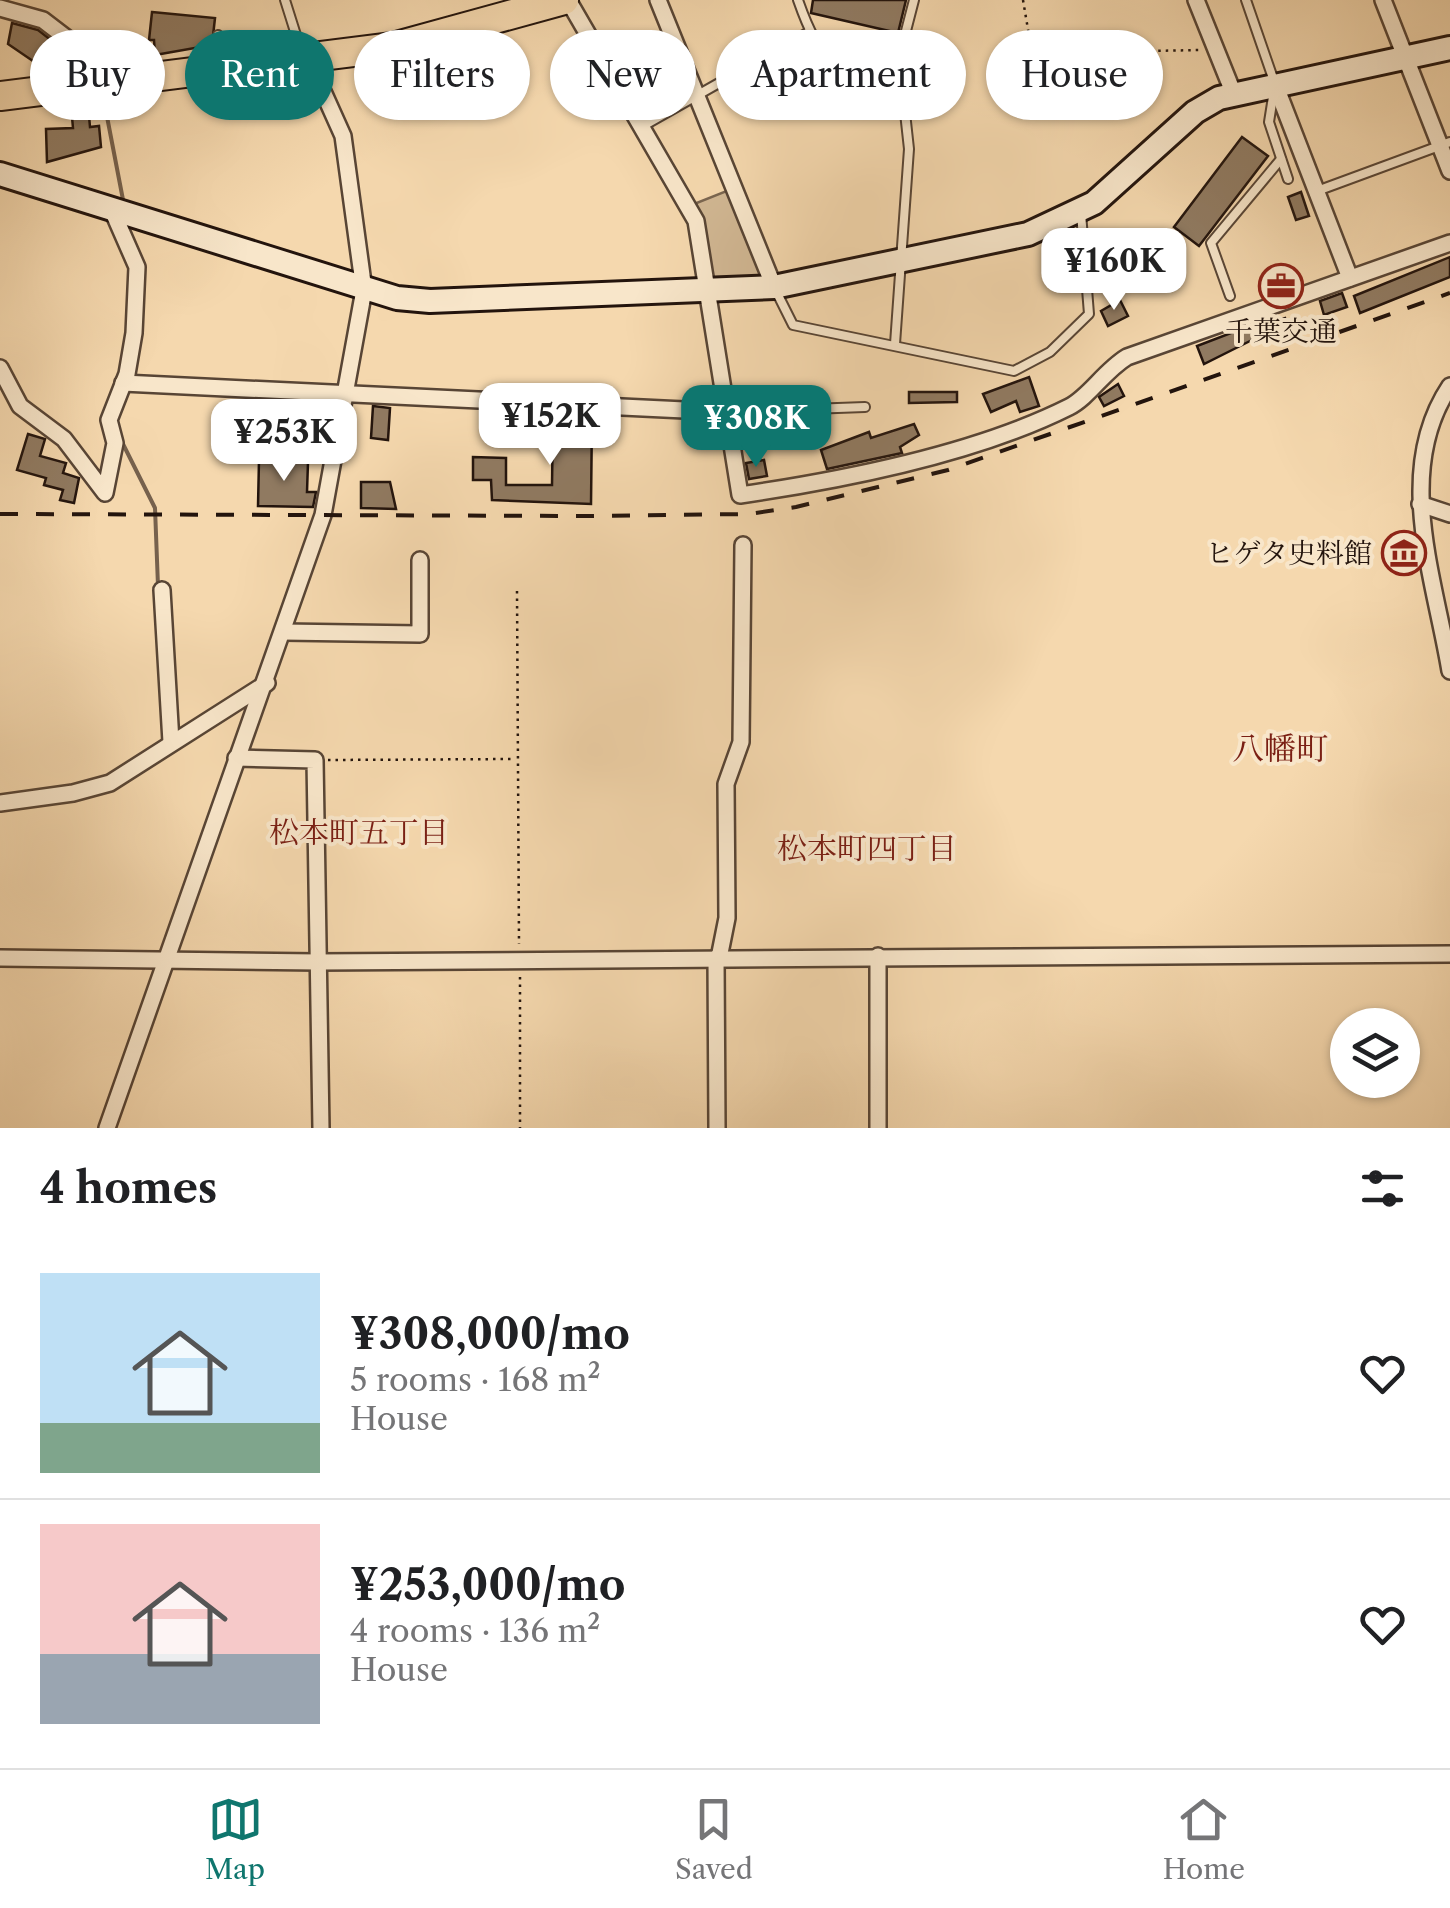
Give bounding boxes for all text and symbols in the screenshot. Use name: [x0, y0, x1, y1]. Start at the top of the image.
chip: Buy: [30, 30, 165, 120]
chip: Rent: [185, 30, 334, 120]
chip: Filters: [354, 30, 530, 120]
chip: New: [550, 30, 696, 120]
chip: Apartment: [716, 30, 966, 120]
chip: House: [986, 30, 1163, 120]
pin: ¥160K: [1044, 228, 1184, 313]
text: ¥160K: [1063, 241, 1165, 280]
office icon: 千葉交通: [1258, 263, 1304, 309]
place label: 千葉交通: [1225, 314, 1337, 348]
pin: ¥152K: [480, 383, 620, 468]
pin: ¥308K: [686, 385, 826, 470]
text: ¥152K: [501, 396, 599, 435]
text: ¥308K: [703, 398, 809, 437]
pin: ¥253K: [214, 399, 354, 484]
text: ¥253K: [233, 412, 335, 451]
museum icon: ヒゲタ史料館: [1381, 530, 1427, 576]
place label: ヒゲタ史料館: [1205, 536, 1372, 570]
district label: 八幡町: [1232, 729, 1328, 768]
district label: 松本町五丁目: [269, 814, 449, 851]
district label: 松本町四丁目: [777, 830, 957, 867]
map controls: [1330, 1008, 1420, 1098]
button: layers: [1330, 1008, 1420, 1098]
icon: filters: [1355, 1161, 1410, 1216]
text: 4 homes: [40, 1162, 217, 1214]
text: ¥308,000/mo: [350, 1308, 630, 1360]
icon: home: [120, 1313, 240, 1433]
icon: heart: [1355, 1346, 1410, 1401]
text: 5 rooms · 168 m²: [350, 1360, 601, 1399]
text: House: [350, 1399, 448, 1438]
text: ¥253,000/mo: [350, 1559, 625, 1611]
icon: home: [120, 1564, 240, 1684]
icon: heart: [1355, 1597, 1410, 1652]
text: 4 rooms · 136 m²: [350, 1611, 600, 1650]
text: House: [350, 1650, 448, 1689]
tab: Map: [205, 1792, 265, 1886]
tab: Saved: [675, 1792, 753, 1886]
tab: Home: [1163, 1792, 1245, 1886]

